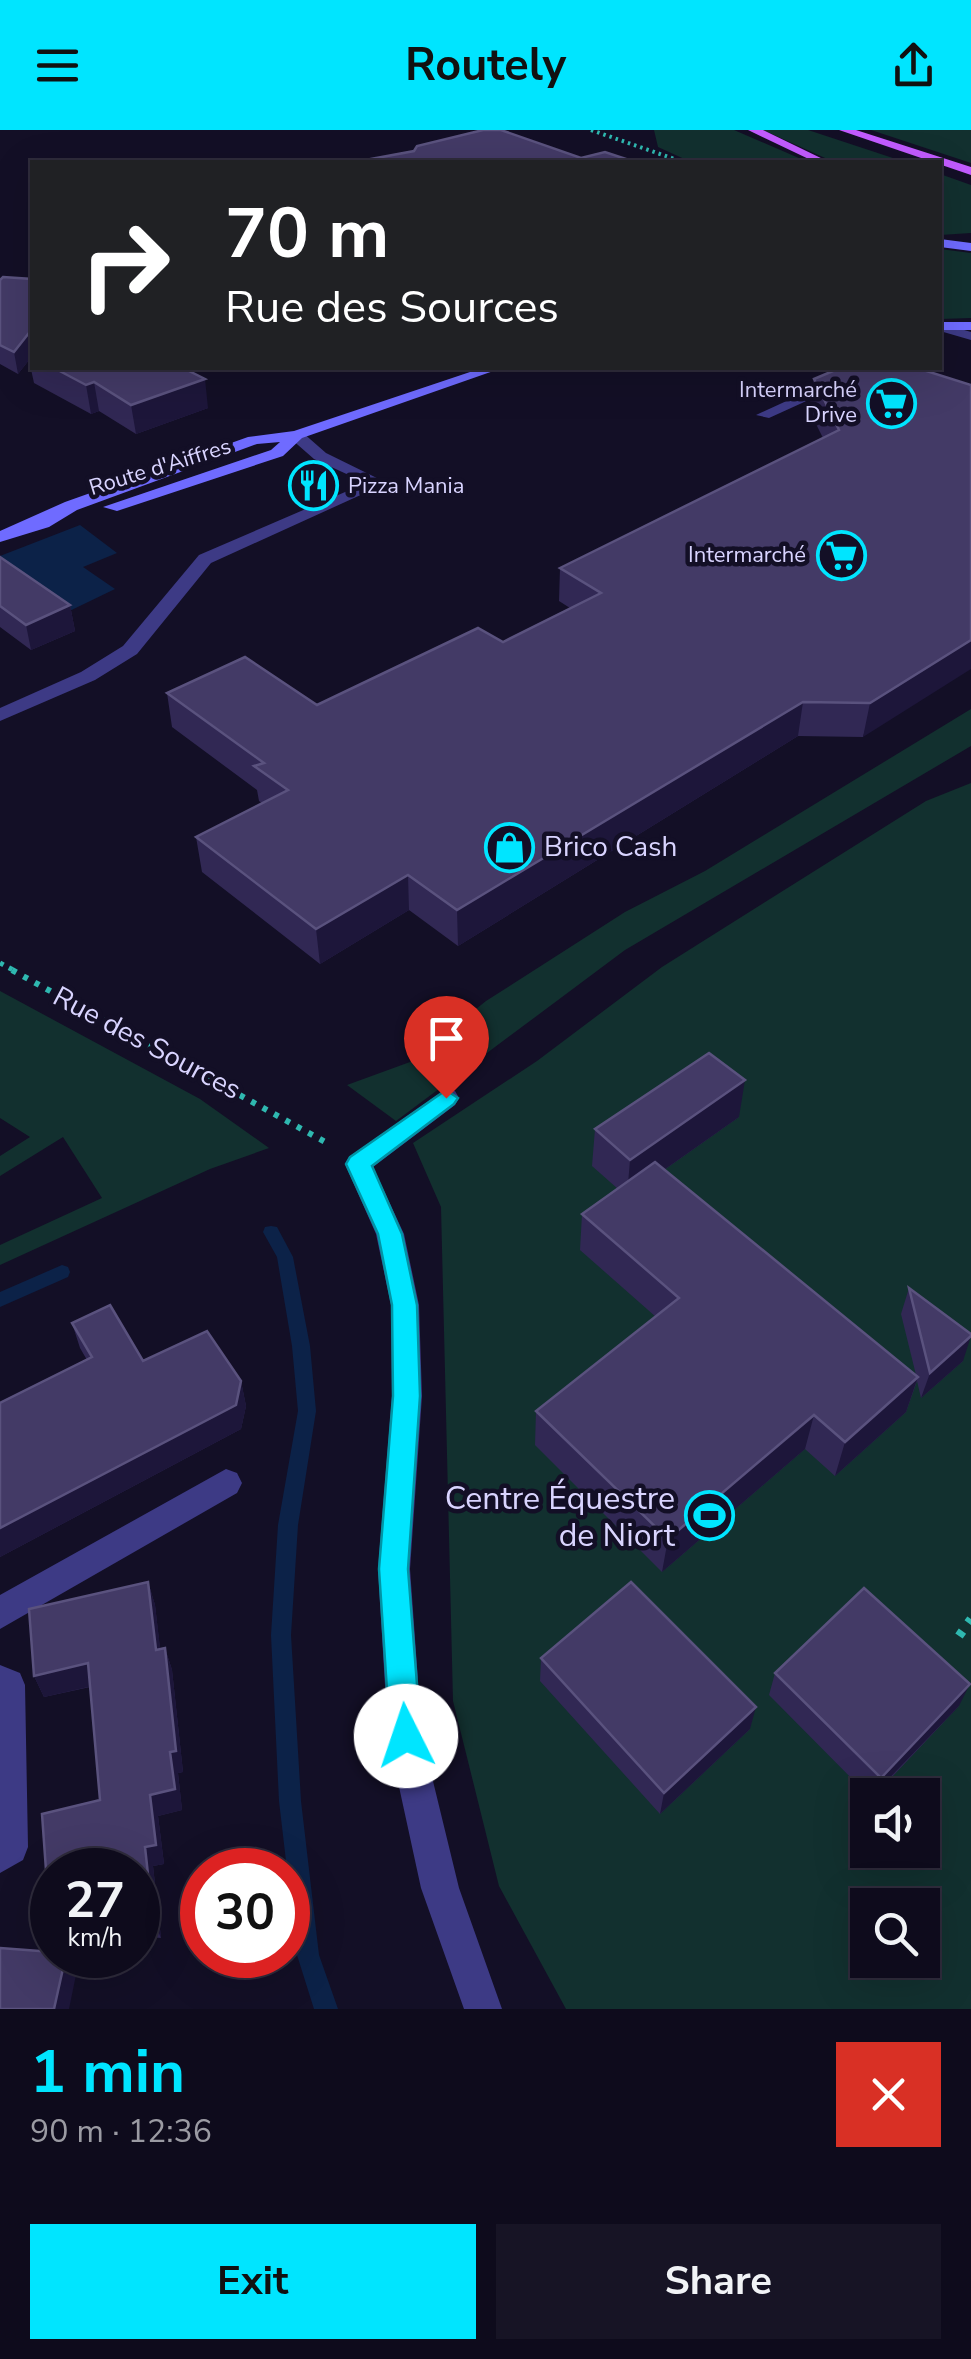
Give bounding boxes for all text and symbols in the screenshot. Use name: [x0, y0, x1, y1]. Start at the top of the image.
text: Routely: [405, 35, 566, 96]
icon: menu: [30, 38, 85, 93]
icon: share: [886, 38, 941, 93]
text: 70 m: [225, 186, 389, 282]
icon: right: [60, 200, 190, 330]
text: Rue des Sources: [225, 277, 559, 338]
place label: Intermarché Drive: [739, 375, 857, 430]
supermarket icon: Intermarché Drive: [866, 377, 918, 429]
street label: Route d'Aiffres: [85, 431, 235, 503]
restaurant icon: Pizza Mania: [287, 460, 339, 512]
place label: Pizza Mania: [348, 471, 464, 501]
supermarket icon: Intermarché: [815, 529, 867, 581]
place label: Intermarché: [688, 540, 806, 570]
shop icon: Brico Cash: [483, 821, 535, 873]
place label: Brico Cash: [544, 828, 678, 866]
street label: Rue des Sources: [46, 977, 248, 1109]
pin: [404, 996, 489, 1099]
icon: arrive: [419, 1011, 474, 1066]
place label: Centre Équestre de Niort: [445, 1477, 676, 1557]
sports icon: Centre Équestre de Niort: [684, 1490, 736, 1542]
position arrow: [354, 1684, 458, 1788]
map controls: [850, 1778, 940, 1978]
button: sound: [850, 1778, 940, 1868]
speed limit sign: 30: [180, 1848, 310, 1978]
text: 27: [65, 1866, 125, 1935]
button: search: [850, 1888, 940, 1978]
text: km/h: [67, 1921, 123, 1955]
text: 1 min: [30, 2031, 185, 2113]
button: close: [836, 2042, 941, 2147]
text: 90 m · 12:36: [30, 2110, 212, 2153]
button: Exit: [30, 2224, 476, 2339]
button: Share: [496, 2224, 941, 2339]

